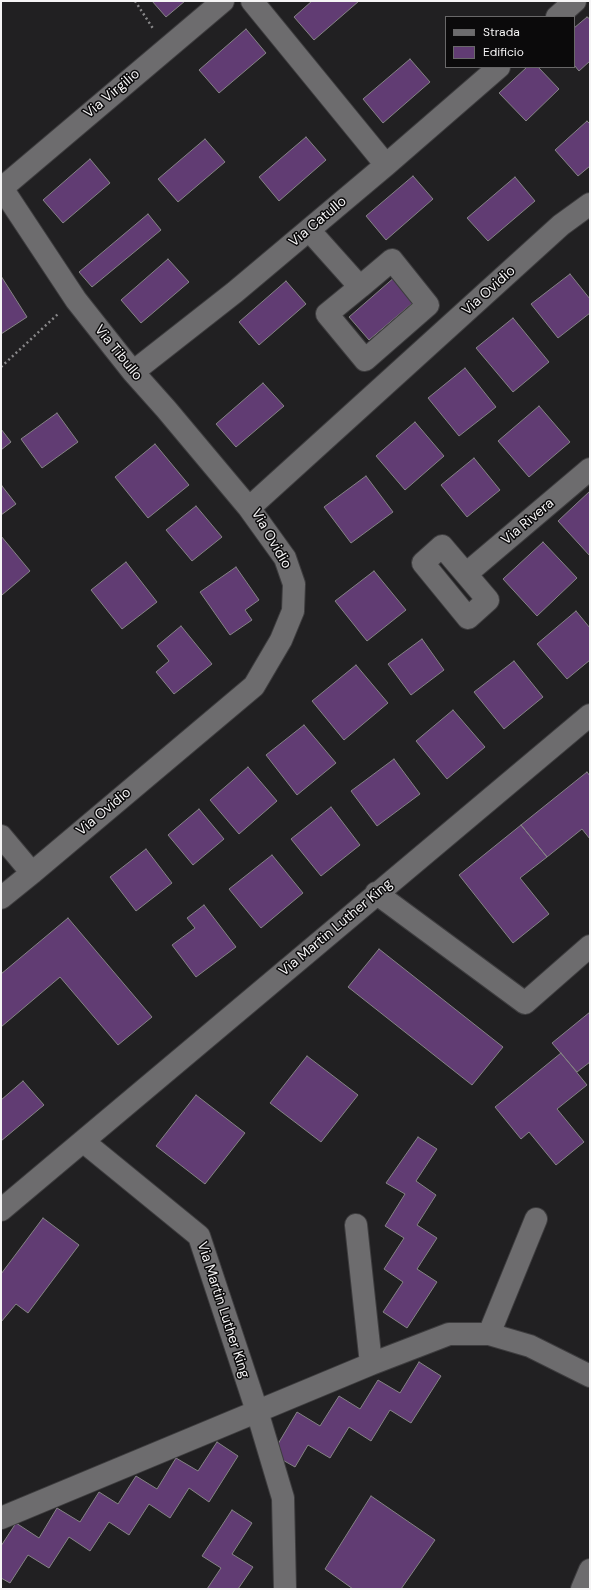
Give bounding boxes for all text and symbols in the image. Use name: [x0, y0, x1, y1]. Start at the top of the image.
legend: [445, 16, 575, 68]
text: Strada: [483, 24, 520, 40]
text: Edificio: [483, 44, 524, 60]
street label: Via Virgilio: [81, 66, 143, 122]
street label: Via Catullo: [286, 193, 350, 251]
street label: Via Ovidio: [459, 263, 519, 319]
street label: Via Tibullo: [91, 322, 145, 384]
street label: Via Rivera: [498, 495, 558, 549]
street label: Via Ovidio: [247, 506, 295, 572]
street label: Via Ovidio: [73, 784, 135, 840]
street label: Via Martin Luther King: [276, 876, 396, 980]
street label: Via Martin Luther King: [193, 1240, 253, 1380]

